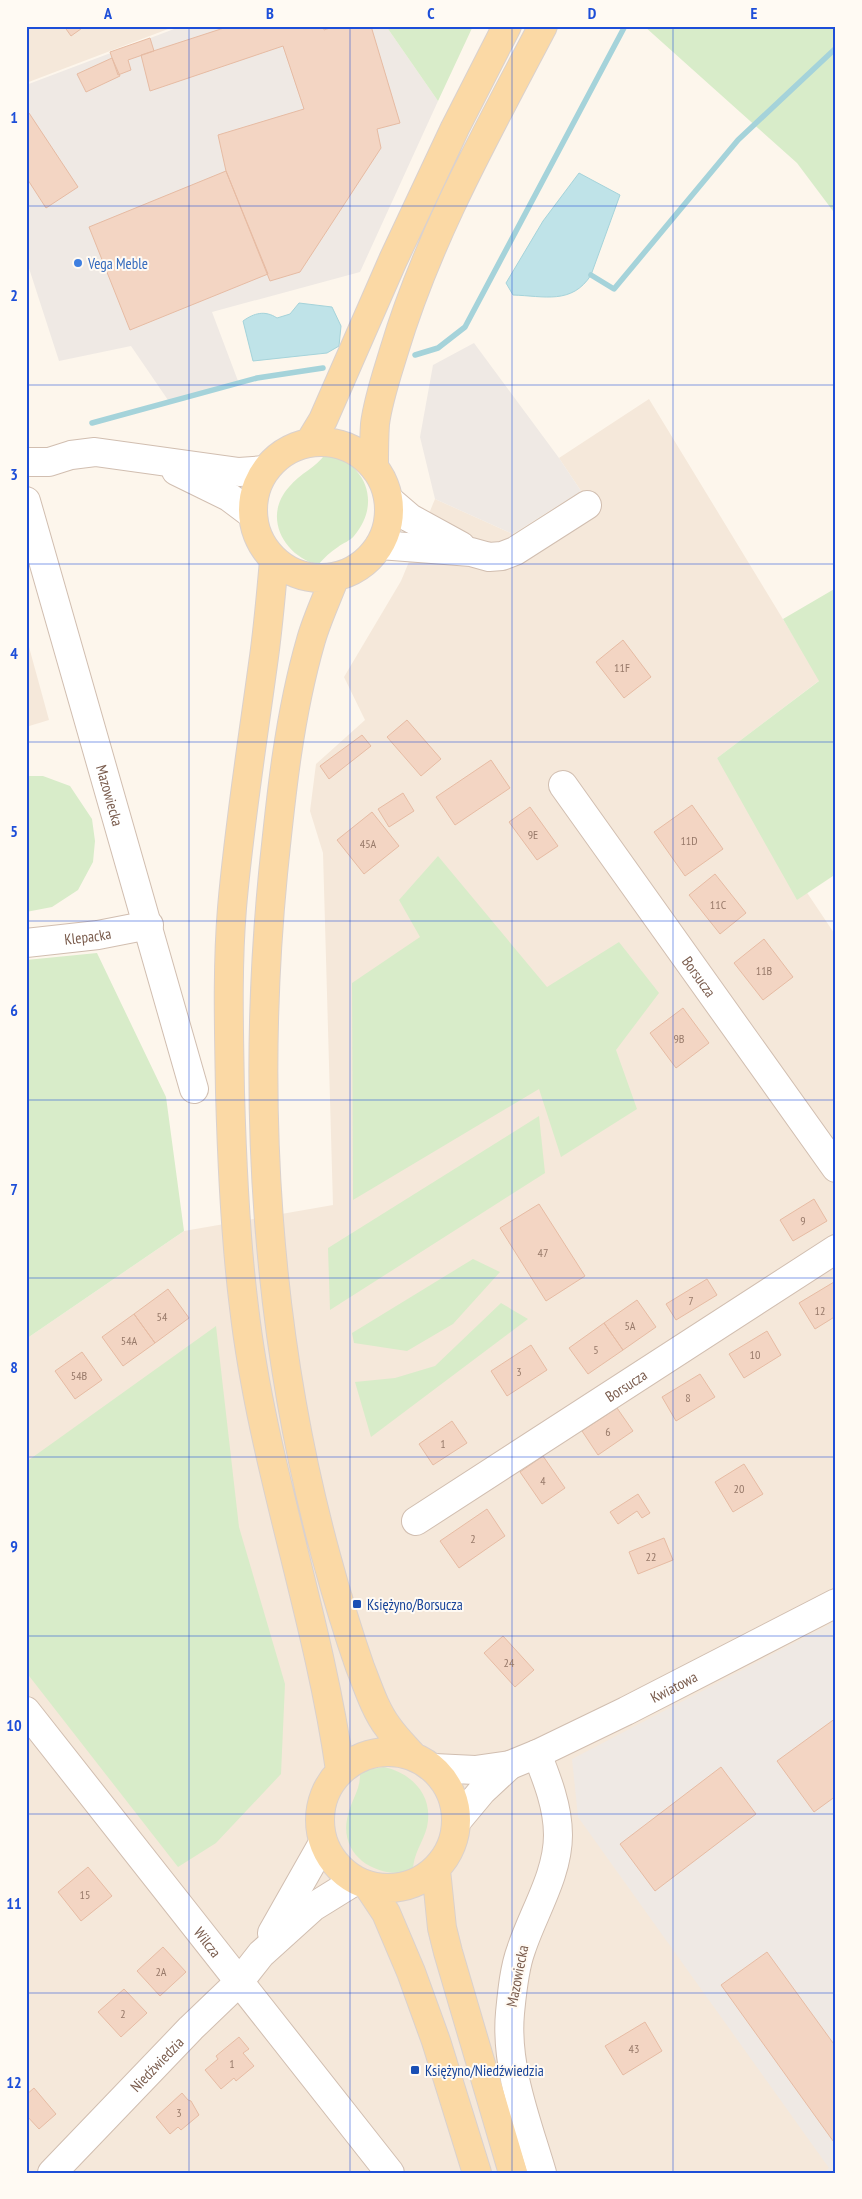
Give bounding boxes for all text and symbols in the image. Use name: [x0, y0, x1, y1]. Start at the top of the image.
text: A: [103, 3, 113, 23]
text: B: [266, 3, 274, 23]
text: C: [427, 3, 435, 23]
text: D: [588, 3, 597, 23]
text: E: [751, 3, 758, 23]
text: 1: [10, 107, 18, 127]
place label: Vega Meble: [87, 254, 148, 273]
marker: Vega Meble: [72, 257, 84, 269]
text: 2: [10, 285, 18, 305]
text: 3: [10, 464, 18, 484]
text: 4: [10, 643, 18, 663]
house number: 11F: [614, 660, 630, 675]
street label: Mazowiecka: [92, 763, 128, 828]
text: 5: [10, 821, 18, 841]
house number: 9E: [528, 827, 538, 842]
house number: 11D: [680, 833, 698, 848]
house number: 45A: [360, 836, 377, 851]
house number: 11C: [710, 897, 727, 912]
street label: Klepacka: [63, 923, 113, 948]
street label: Borsucza: [678, 952, 720, 1001]
house number: 11B: [756, 963, 773, 978]
text: 6: [10, 1000, 18, 1020]
house number: 9B: [673, 1031, 685, 1046]
text: 7: [10, 1179, 18, 1199]
house number: 9: [800, 1213, 806, 1228]
house number: 47: [538, 1245, 548, 1260]
house number: 7: [688, 1293, 694, 1308]
house number: 12: [815, 1303, 825, 1318]
house number: 54: [157, 1309, 168, 1324]
house number: 5A: [624, 1318, 636, 1333]
house number: 54A: [121, 1333, 138, 1348]
house number: 5: [593, 1342, 599, 1357]
house number: 10: [750, 1347, 760, 1362]
text: 8: [10, 1357, 18, 1377]
house number: 3: [516, 1364, 522, 1379]
street label: Borsucza: [601, 1365, 650, 1406]
house number: 54B: [71, 1368, 88, 1383]
house number: 8: [685, 1390, 691, 1405]
house number: 6: [605, 1424, 611, 1439]
house number: 1: [440, 1436, 446, 1451]
house number: 4: [540, 1473, 546, 1488]
house number: 20: [734, 1481, 744, 1496]
house number: 2: [470, 1531, 476, 1546]
text: 9: [10, 1536, 18, 1556]
house number: 22: [646, 1549, 656, 1564]
place label: Księżyno/Borsucza: [367, 1595, 463, 1614]
marker: Księżyno/Borsucza: [351, 1598, 363, 1610]
house number: 24: [504, 1655, 515, 1670]
street label: Kwiatowa: [647, 1667, 700, 1706]
text: 10: [6, 1715, 22, 1735]
house number: 15: [80, 1887, 90, 1902]
text: 11: [6, 1893, 22, 1913]
street label: Wilcza: [190, 1923, 226, 1961]
street label: Mazowiecka: [502, 1944, 532, 2008]
house number: 2A: [155, 1964, 167, 1979]
house number: 2: [120, 2006, 126, 2021]
street label: Niedźwiedzia: [126, 2033, 187, 2095]
house number: 43: [629, 2041, 639, 2056]
house number: 1: [229, 2056, 235, 2071]
place label: Księżyno/Niedźwiedzia: [425, 2061, 544, 2080]
marker: Księżyno/Niedźwiedzia: [409, 2064, 421, 2076]
text: 12: [6, 2072, 22, 2092]
house number: 3: [176, 2105, 182, 2120]

